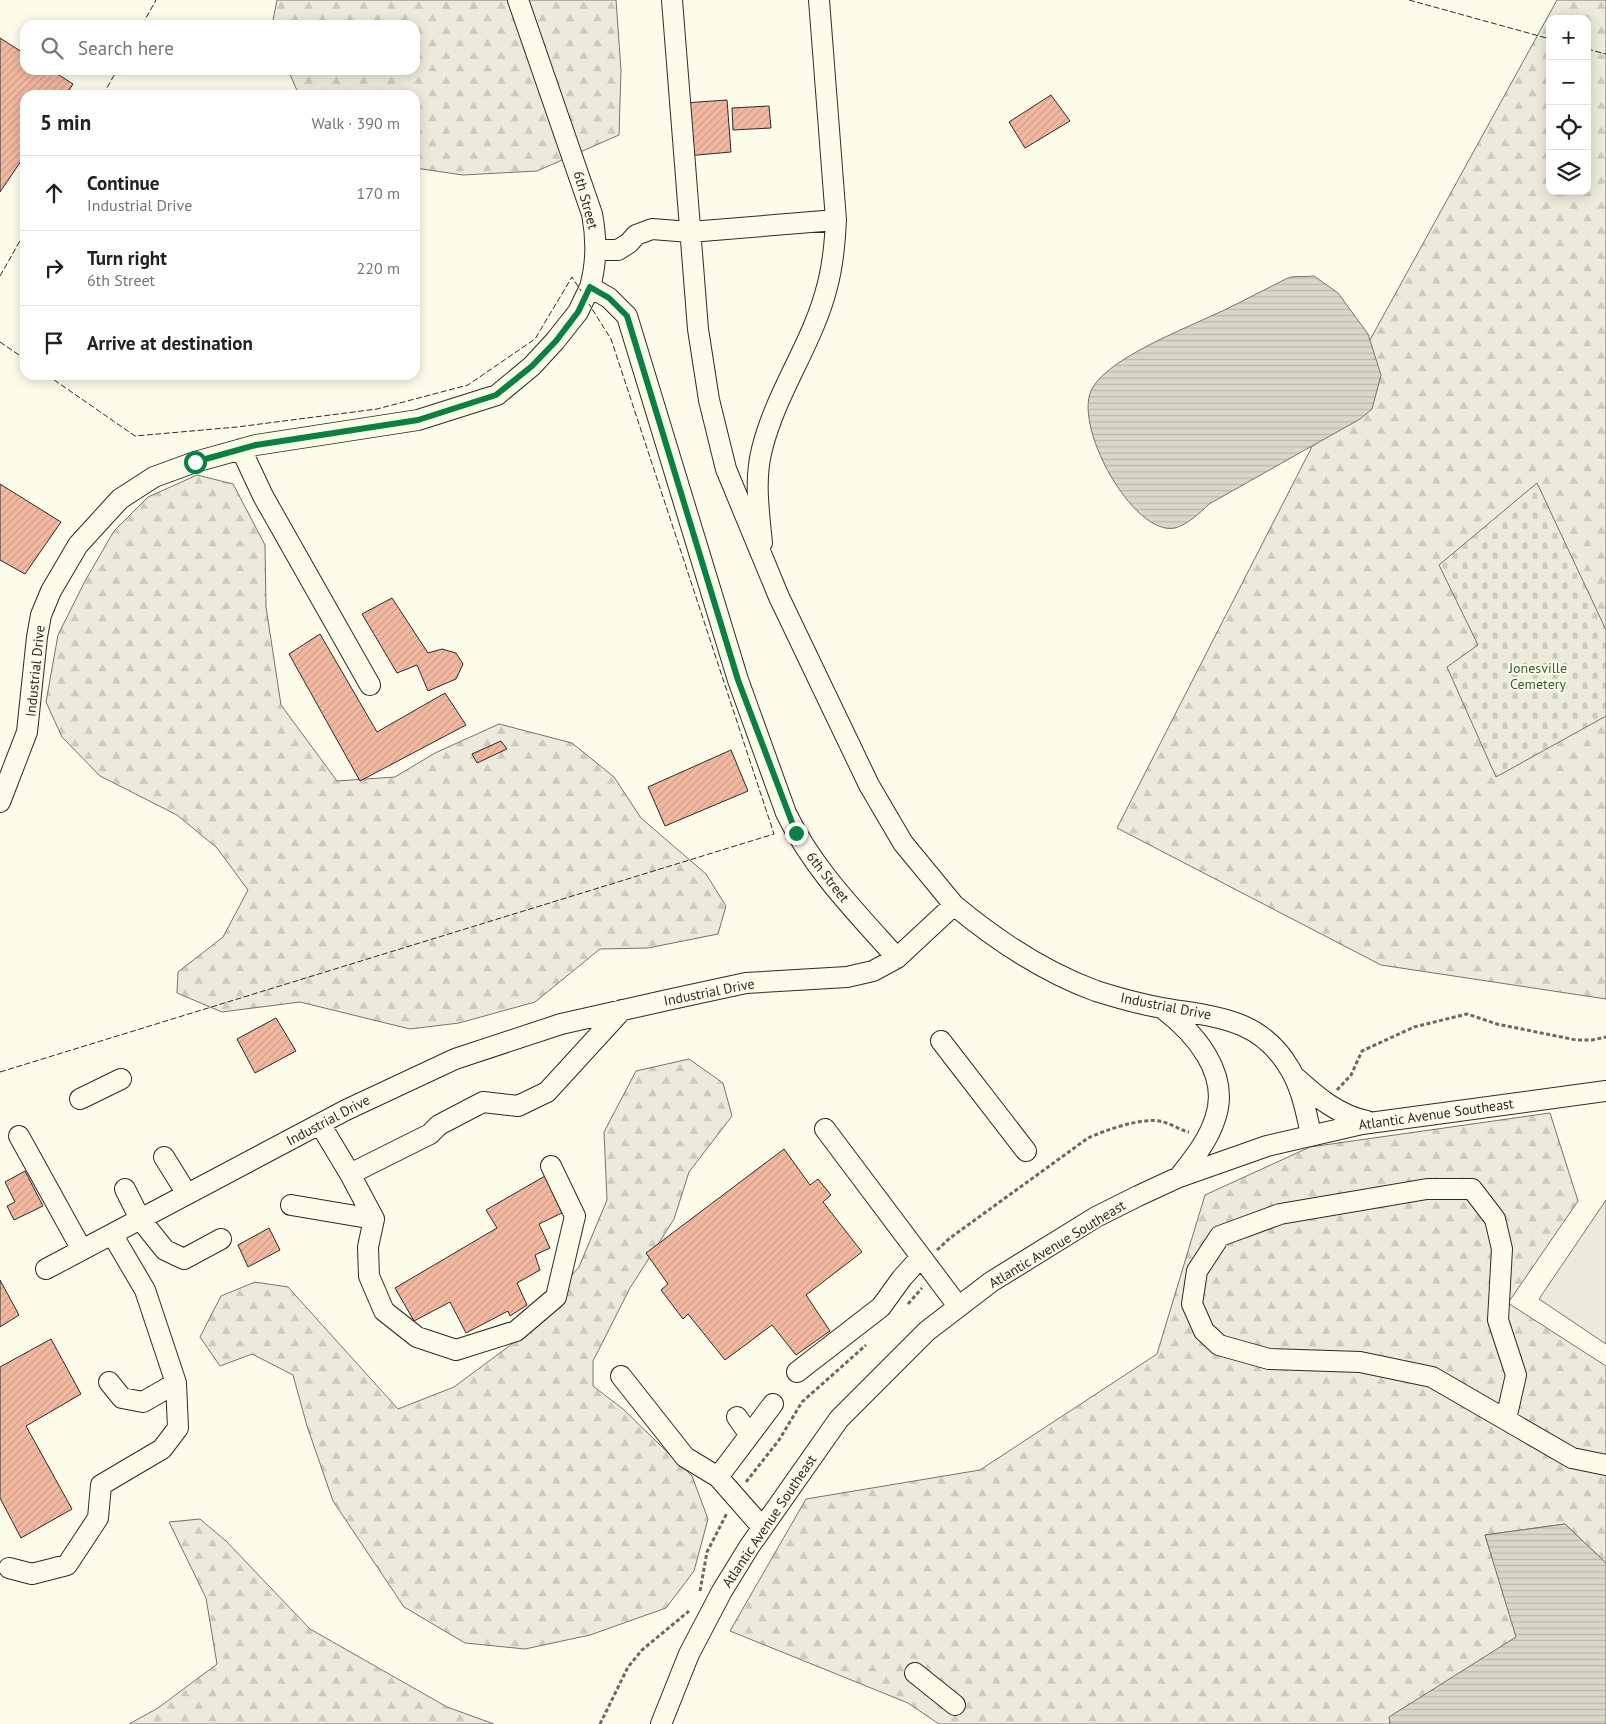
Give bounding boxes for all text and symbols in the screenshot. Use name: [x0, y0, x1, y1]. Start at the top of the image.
map controls: [1546, 15, 1591, 195]
button: +: [1546, 15, 1591, 60]
search box: [20, 20, 420, 75]
icon: search: [38, 34, 66, 62]
text: Search here: [78, 36, 174, 60]
button: −: [1546, 60, 1591, 105]
button: locate: [1546, 105, 1591, 150]
text: 5 min: [40, 109, 91, 136]
text: Walk · 390 m: [311, 113, 400, 133]
button: layers: [1546, 150, 1591, 195]
street label: 6th Street: [570, 169, 602, 231]
text: Continue: [87, 171, 159, 195]
icon: ahead: [40, 179, 68, 207]
text: 170 m: [357, 183, 400, 203]
text: Industrial Drive: [87, 195, 192, 215]
text: Turn right: [87, 246, 167, 270]
icon: right: [40, 254, 68, 282]
text: 220 m: [357, 258, 400, 278]
text: 6th Street: [87, 270, 155, 290]
icon: arrive: [40, 329, 68, 357]
text: Arrive at destination: [87, 331, 253, 355]
route start: [184, 451, 207, 474]
street label: Industrial Drive: [21, 624, 49, 718]
park label: Jonesville Cemetery: [1508, 659, 1567, 693]
route end: [785, 822, 808, 845]
street label: 6th Street: [803, 848, 854, 906]
street label: Industrial Drive: [662, 974, 756, 1010]
street label: Industrial Drive: [1119, 988, 1213, 1024]
street label: Industrial Drive: [283, 1090, 373, 1150]
street label: Atlantic Avenue Southeast: [1357, 1094, 1515, 1134]
street label: Atlantic Avenue Southeast: [985, 1196, 1129, 1292]
street label: Atlantic Avenue Southeast: [718, 1451, 820, 1591]

